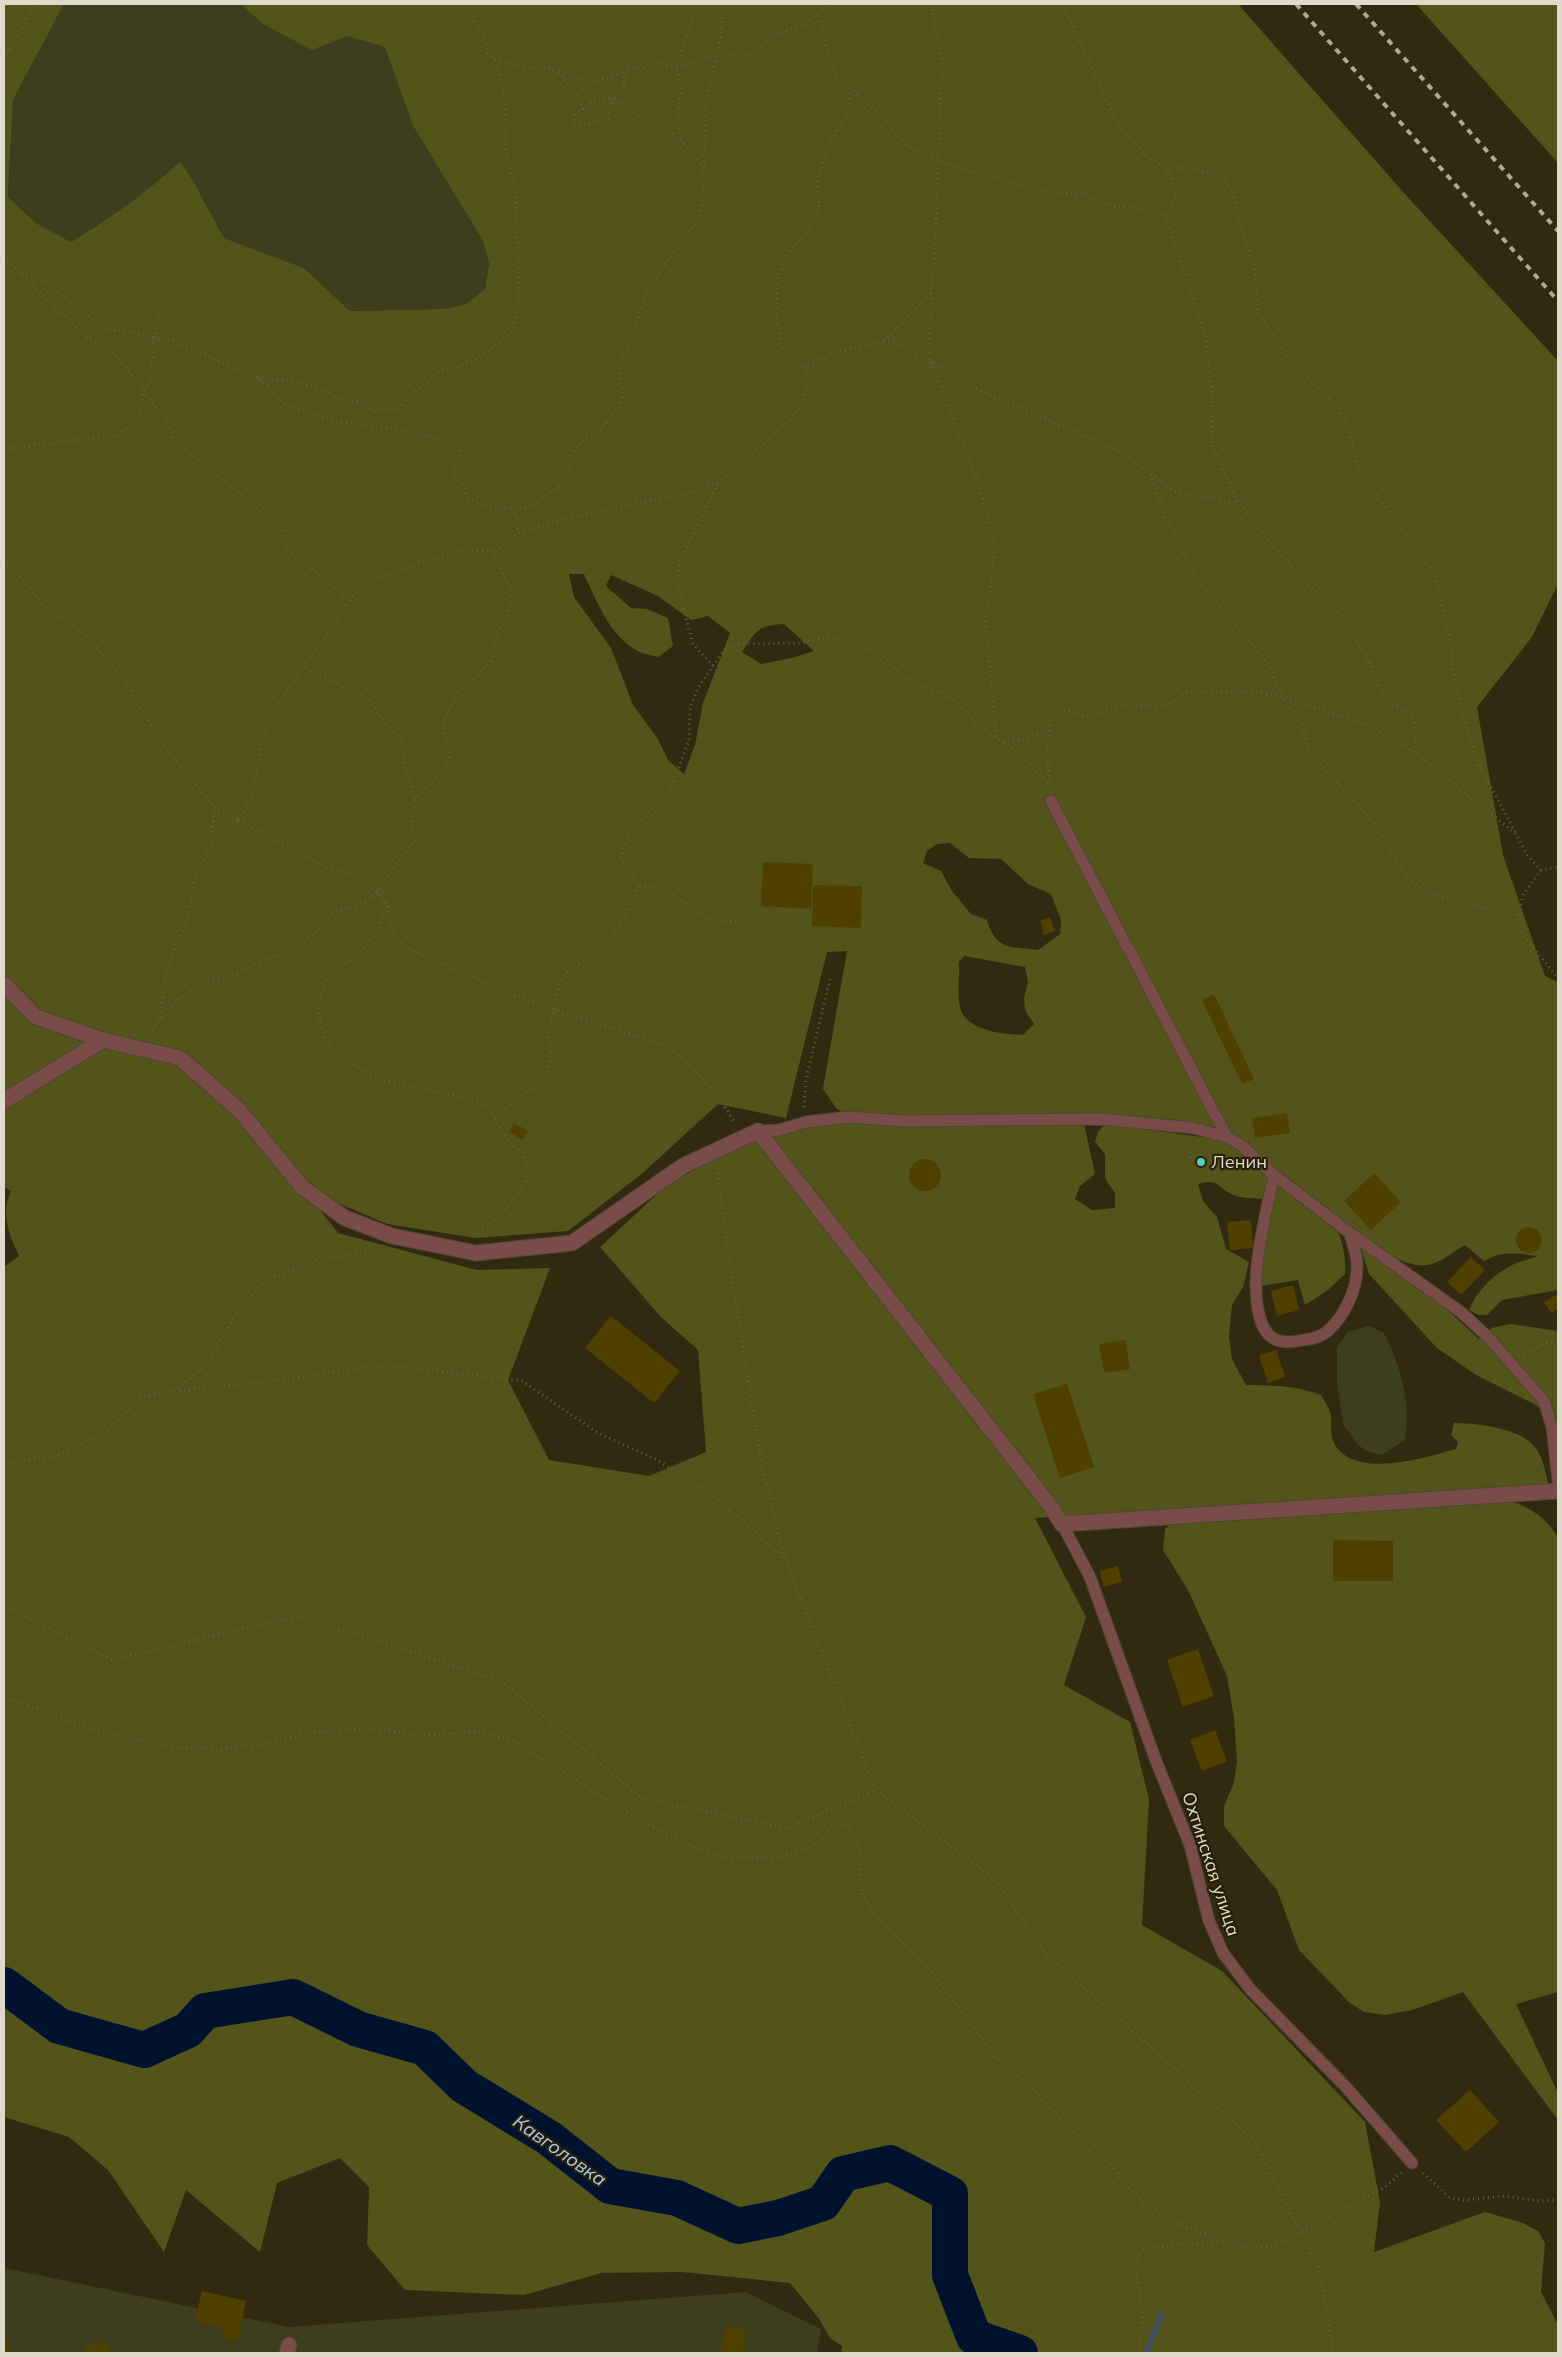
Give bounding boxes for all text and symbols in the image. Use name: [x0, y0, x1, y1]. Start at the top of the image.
place label: Ленин: [1211, 1150, 1267, 1173]
marker: Ленин: [1195, 1156, 1207, 1168]
street label: Охтинская улица: [1177, 1789, 1246, 1939]
water label: Кавголовка: [509, 2109, 611, 2191]

